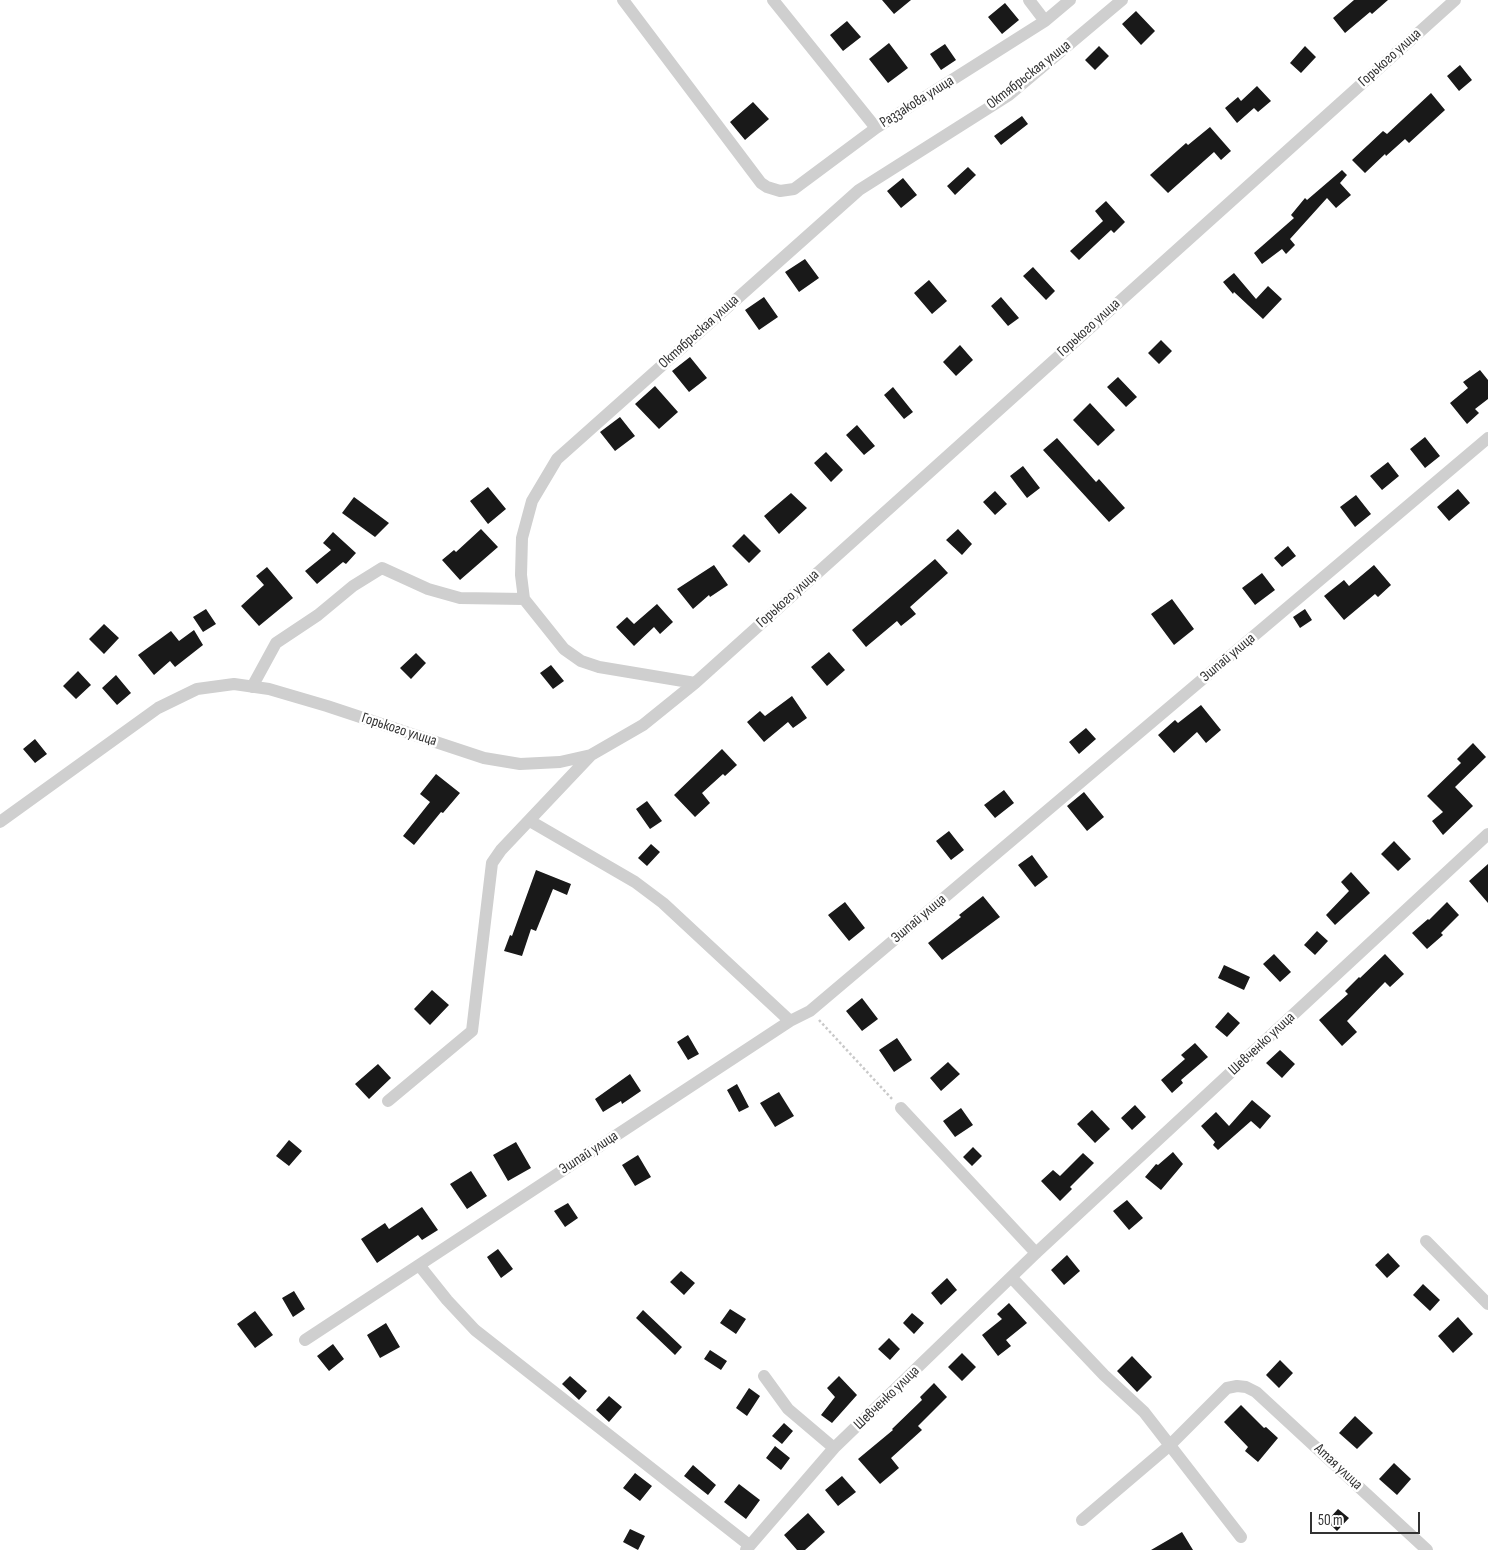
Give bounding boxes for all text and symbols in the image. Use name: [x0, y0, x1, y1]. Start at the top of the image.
street label: Горького улица: [1355, 25, 1425, 91]
street label: Октябрьская улица: [983, 37, 1075, 113]
street label: Раззакова улица: [877, 72, 957, 132]
street label: Октябрьская улица: [655, 291, 743, 373]
street label: Горького улица: [1054, 295, 1124, 361]
street label: Горького улица: [753, 566, 823, 632]
street label: Эшпай улица: [1197, 630, 1259, 686]
street label: Горького улица: [359, 709, 439, 751]
street label: Эшпай улица: [888, 891, 950, 947]
street label: Шевченко улица: [1225, 1009, 1299, 1079]
street label: Эшпай улица: [556, 1127, 622, 1179]
street label: Шевченко улица: [850, 1362, 924, 1434]
street label: Атая улица: [1310, 1440, 1366, 1494]
scale bar: [1313, 1502, 1423, 1534]
text: 50 m: [1318, 1511, 1343, 1530]

